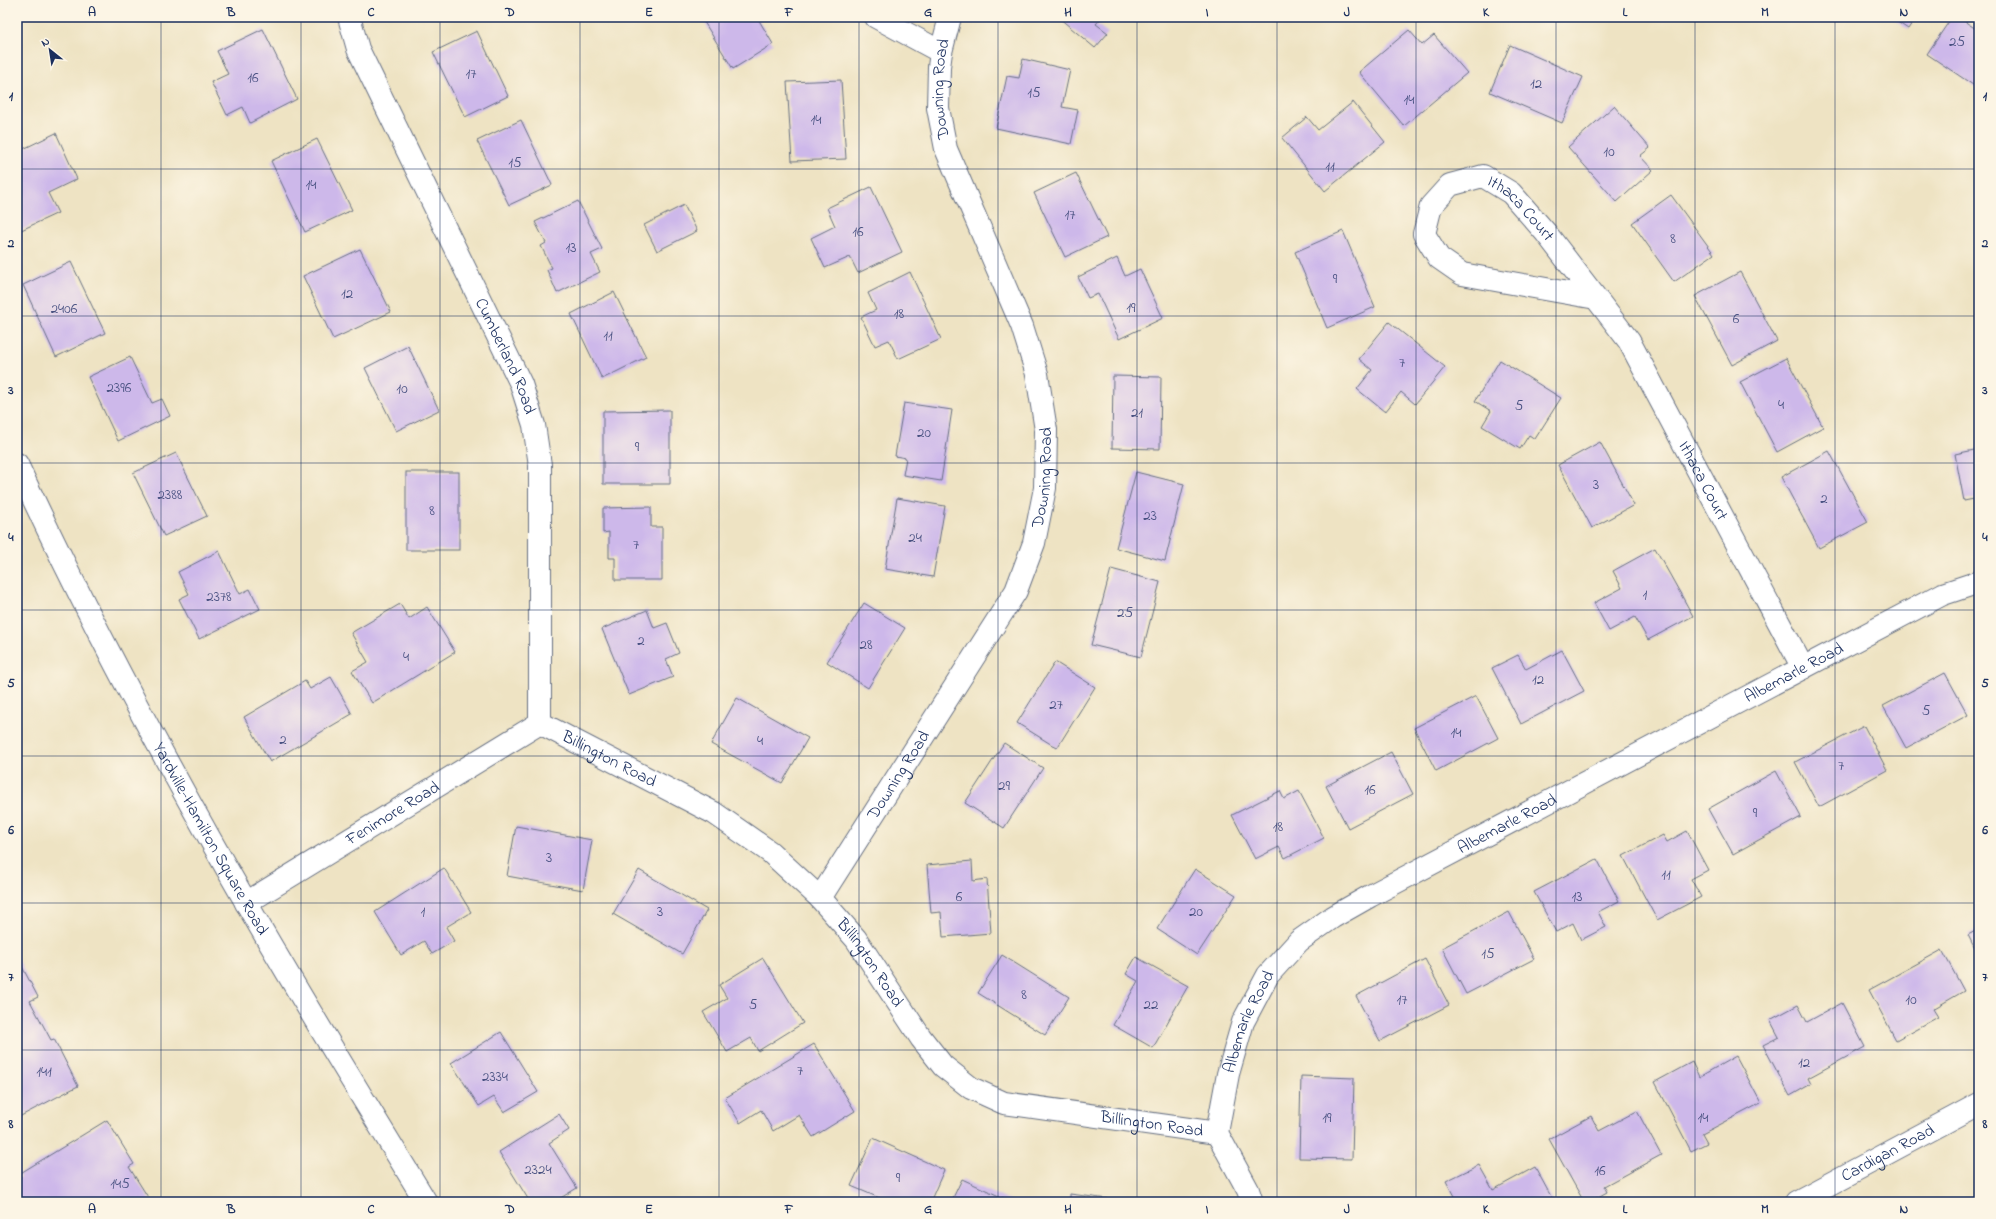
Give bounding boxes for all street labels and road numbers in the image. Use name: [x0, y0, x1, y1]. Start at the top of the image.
street label: Downing Road: [926, 35, 957, 142]
street label: Ithaca Court: [1482, 169, 1561, 247]
street label: Cumberland Road: [468, 294, 542, 418]
street label: Downing Road: [1025, 426, 1060, 531]
street label: Ithaca Court: [1672, 436, 1735, 525]
street label: Albemarle Road: [1739, 636, 1848, 709]
street label: Billington Road: [557, 723, 661, 794]
street label: Downing Road: [860, 725, 937, 825]
street label: Yardville-Hamilton Square Road: [146, 738, 275, 940]
street label: Fenimore Road: [340, 775, 445, 852]
street label: Albemarle Road: [1453, 787, 1562, 860]
street label: Billington Road: [830, 912, 910, 1012]
street label: Albemarle Road: [1216, 965, 1281, 1076]
street label: Billington Road: [1098, 1104, 1205, 1144]
street label: Cardigan Road: [1836, 1117, 1939, 1188]

